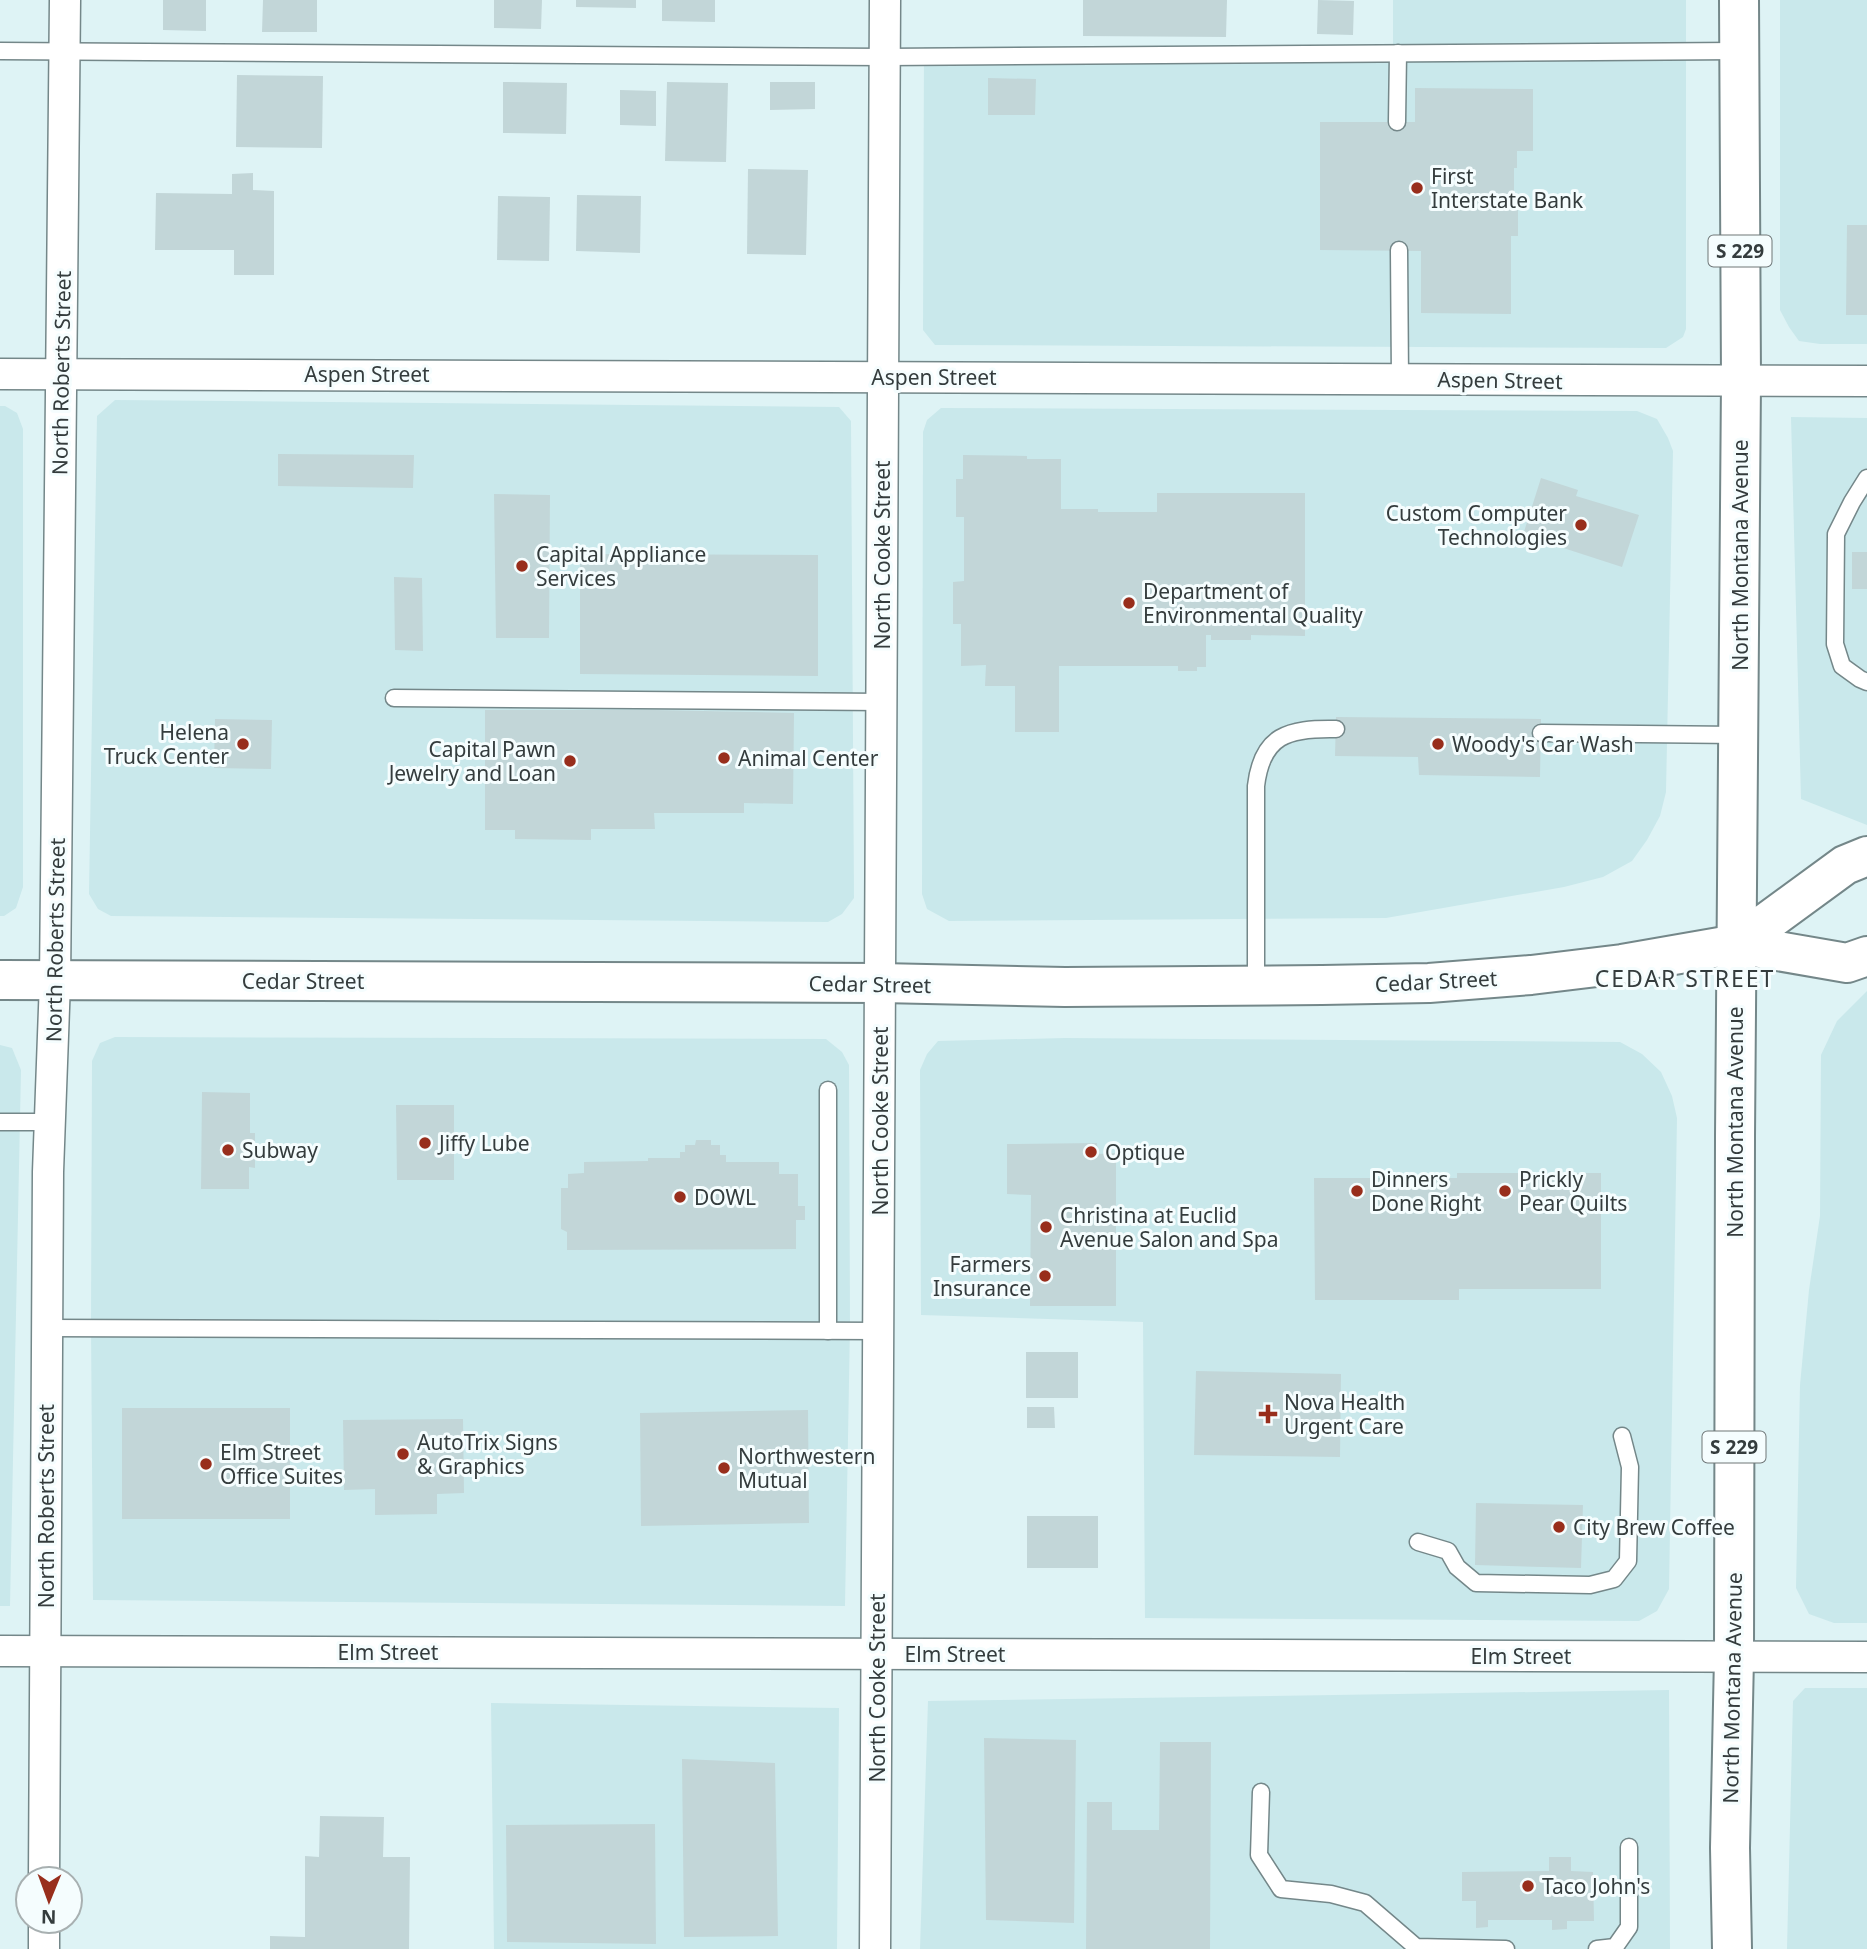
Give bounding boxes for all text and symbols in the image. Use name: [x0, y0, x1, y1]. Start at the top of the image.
place label: First Interstate Bank: [1431, 162, 1584, 214]
marker: First Interstate Bank: [1409, 180, 1425, 196]
road number: S 229: [1708, 235, 1772, 266]
street label: North Roberts Street: [45, 270, 77, 475]
street label: Aspen Street: [304, 360, 430, 388]
street label: Aspen Street: [871, 363, 997, 391]
street label: Aspen Street: [1437, 365, 1563, 395]
street label: North Montana Avenue: [1726, 439, 1754, 671]
street label: North Cooke Street: [868, 460, 896, 650]
place label: Custom Computer Technologies: [1386, 499, 1567, 551]
marker: Custom Computer Technologies: [1573, 517, 1589, 533]
place label: Capital Appliance Services: [536, 540, 706, 592]
marker: Capital Appliance Services: [514, 558, 530, 574]
place label: Department of Environmental Quality: [1143, 577, 1363, 629]
marker: Department of Environmental Quality: [1121, 595, 1137, 611]
place label: Helena Truck Center: [104, 718, 229, 770]
place label: Woody's Car Wash: [1452, 730, 1634, 758]
place label: Capital Pawn Jewelry and Loan: [387, 735, 556, 787]
marker: Helena Truck Center: [235, 736, 251, 752]
marker: Woody's Car Wash: [1430, 736, 1446, 752]
place label: Animal Center: [738, 744, 879, 772]
marker: Animal Center: [716, 750, 732, 766]
marker: Capital Pawn Jewelry and Loan: [562, 753, 578, 769]
street label: North Roberts Street: [39, 837, 71, 1042]
district label: CEDAR STREET: [1595, 962, 1775, 994]
street label: Cedar Street: [1374, 964, 1498, 998]
street label: Cedar Street: [242, 967, 365, 995]
street label: Cedar Street: [808, 969, 932, 999]
street label: North Montana Avenue: [1721, 1006, 1749, 1238]
street label: North Cooke Street: [866, 1026, 894, 1216]
place label: Jiffy Lube: [437, 1129, 530, 1157]
marker: Jiffy Lube: [417, 1135, 433, 1151]
place label: Subway: [242, 1136, 318, 1164]
place label: Optique: [1105, 1138, 1185, 1166]
marker: Subway: [220, 1142, 236, 1158]
marker: Optique: [1083, 1144, 1099, 1160]
place label: Dinners Done Right: [1371, 1165, 1482, 1217]
place label: Prickly Pear Quilts: [1519, 1165, 1627, 1217]
place label: DOWL: [694, 1183, 756, 1211]
marker: Dinners Done Right: [1349, 1183, 1365, 1199]
marker: Prickly Pear Quilts: [1497, 1183, 1513, 1199]
marker: DOWL: [672, 1189, 688, 1205]
place label: Christina at Euclid Avenue Salon and Spa: [1060, 1201, 1278, 1253]
marker: Christina at Euclid Avenue Salon and Spa: [1038, 1219, 1054, 1235]
place label: Farmers Insurance: [933, 1250, 1031, 1302]
marker: Farmers Insurance: [1037, 1268, 1053, 1284]
place label: Nova Health Urgent Care: [1284, 1388, 1405, 1440]
street label: North Roberts Street: [32, 1403, 60, 1608]
marker: Nova Health Urgent Care: [1258, 1404, 1278, 1424]
place label: AutoTrix Signs & Graphics: [417, 1428, 558, 1480]
road number: S 229: [1702, 1432, 1766, 1462]
place label: Elm Street Office Suites: [220, 1438, 343, 1490]
place label: Northwestern Mutual: [738, 1442, 875, 1494]
marker: AutoTrix Signs & Graphics: [395, 1446, 411, 1462]
marker: Elm Street Office Suites: [198, 1456, 214, 1472]
marker: Northwestern Mutual: [716, 1460, 732, 1476]
place label: City Brew Coffee: [1573, 1513, 1735, 1541]
marker: City Brew Coffee: [1551, 1519, 1567, 1535]
street label: North Montana Avenue: [1716, 1572, 1748, 1804]
street label: North Cooke Street: [863, 1593, 891, 1783]
street label: Elm Street: [338, 1638, 439, 1666]
street label: Elm Street: [905, 1640, 1006, 1668]
street label: Elm Street: [1471, 1642, 1572, 1670]
north arrow: [14, 1865, 84, 1935]
place label: Taco John's: [1542, 1872, 1650, 1900]
marker: Taco John's: [1520, 1878, 1536, 1894]
text: N: [41, 1904, 57, 1930]

